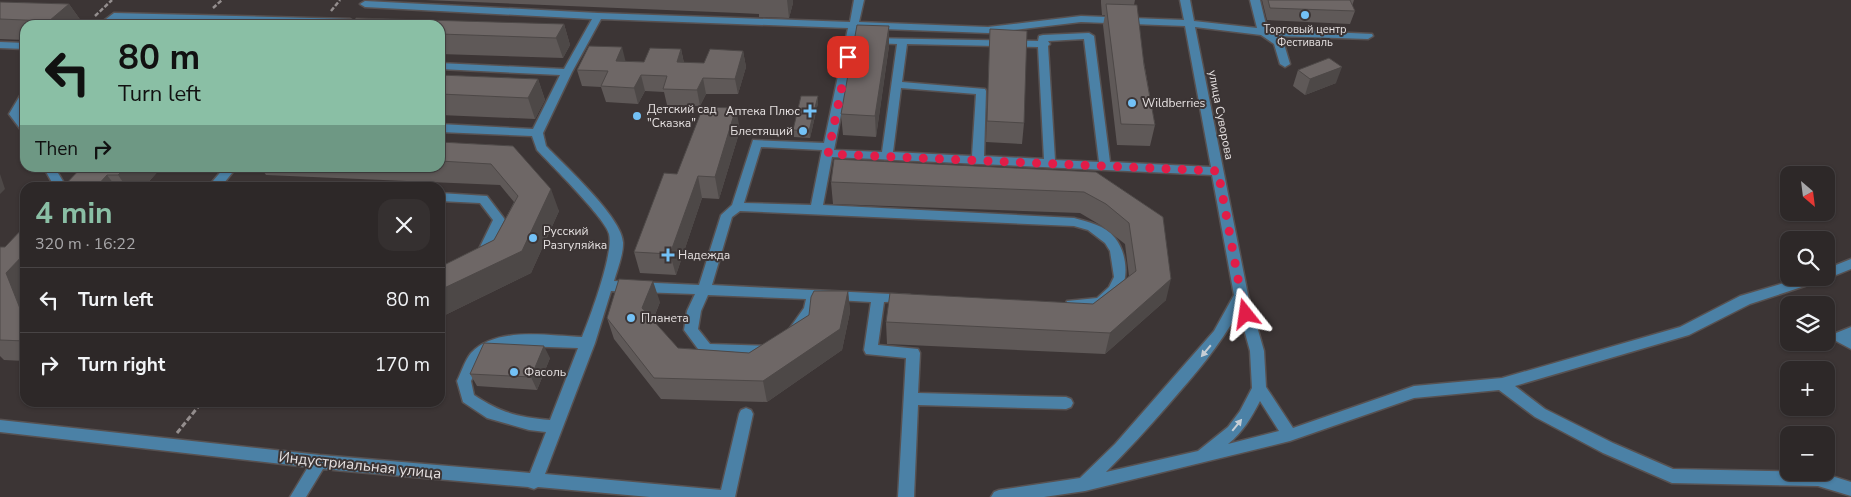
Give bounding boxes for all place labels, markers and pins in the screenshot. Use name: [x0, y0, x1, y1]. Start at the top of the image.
marker: Торговый центр Фестиваль: [1299, 9, 1311, 21]
place label: Торговый центр Фестиваль: [1263, 22, 1347, 50]
pin: [827, 36, 869, 78]
place label: Wildberries: [1142, 95, 1206, 111]
marker: Wildberries: [1126, 97, 1138, 109]
place label: Детский сад "Сказка": [647, 101, 716, 131]
place label: Аптека Плюс: [726, 103, 800, 119]
marker: Аптека Плюс: [804, 105, 816, 117]
marker: Детский сад "Сказка": [631, 110, 643, 122]
place label: Блестящий: [730, 123, 793, 139]
marker: Блестящий: [797, 125, 809, 137]
place label: Русский Разгуляйка: [543, 223, 607, 253]
marker: Русский Разгуляйка: [527, 232, 539, 244]
place label: Надежда: [678, 247, 730, 263]
marker: Надежда: [662, 249, 674, 261]
place label: Планета: [641, 310, 689, 326]
marker: Планета: [625, 312, 637, 324]
place label: Фасоль: [524, 364, 566, 380]
marker: Фасоль: [508, 366, 520, 378]

